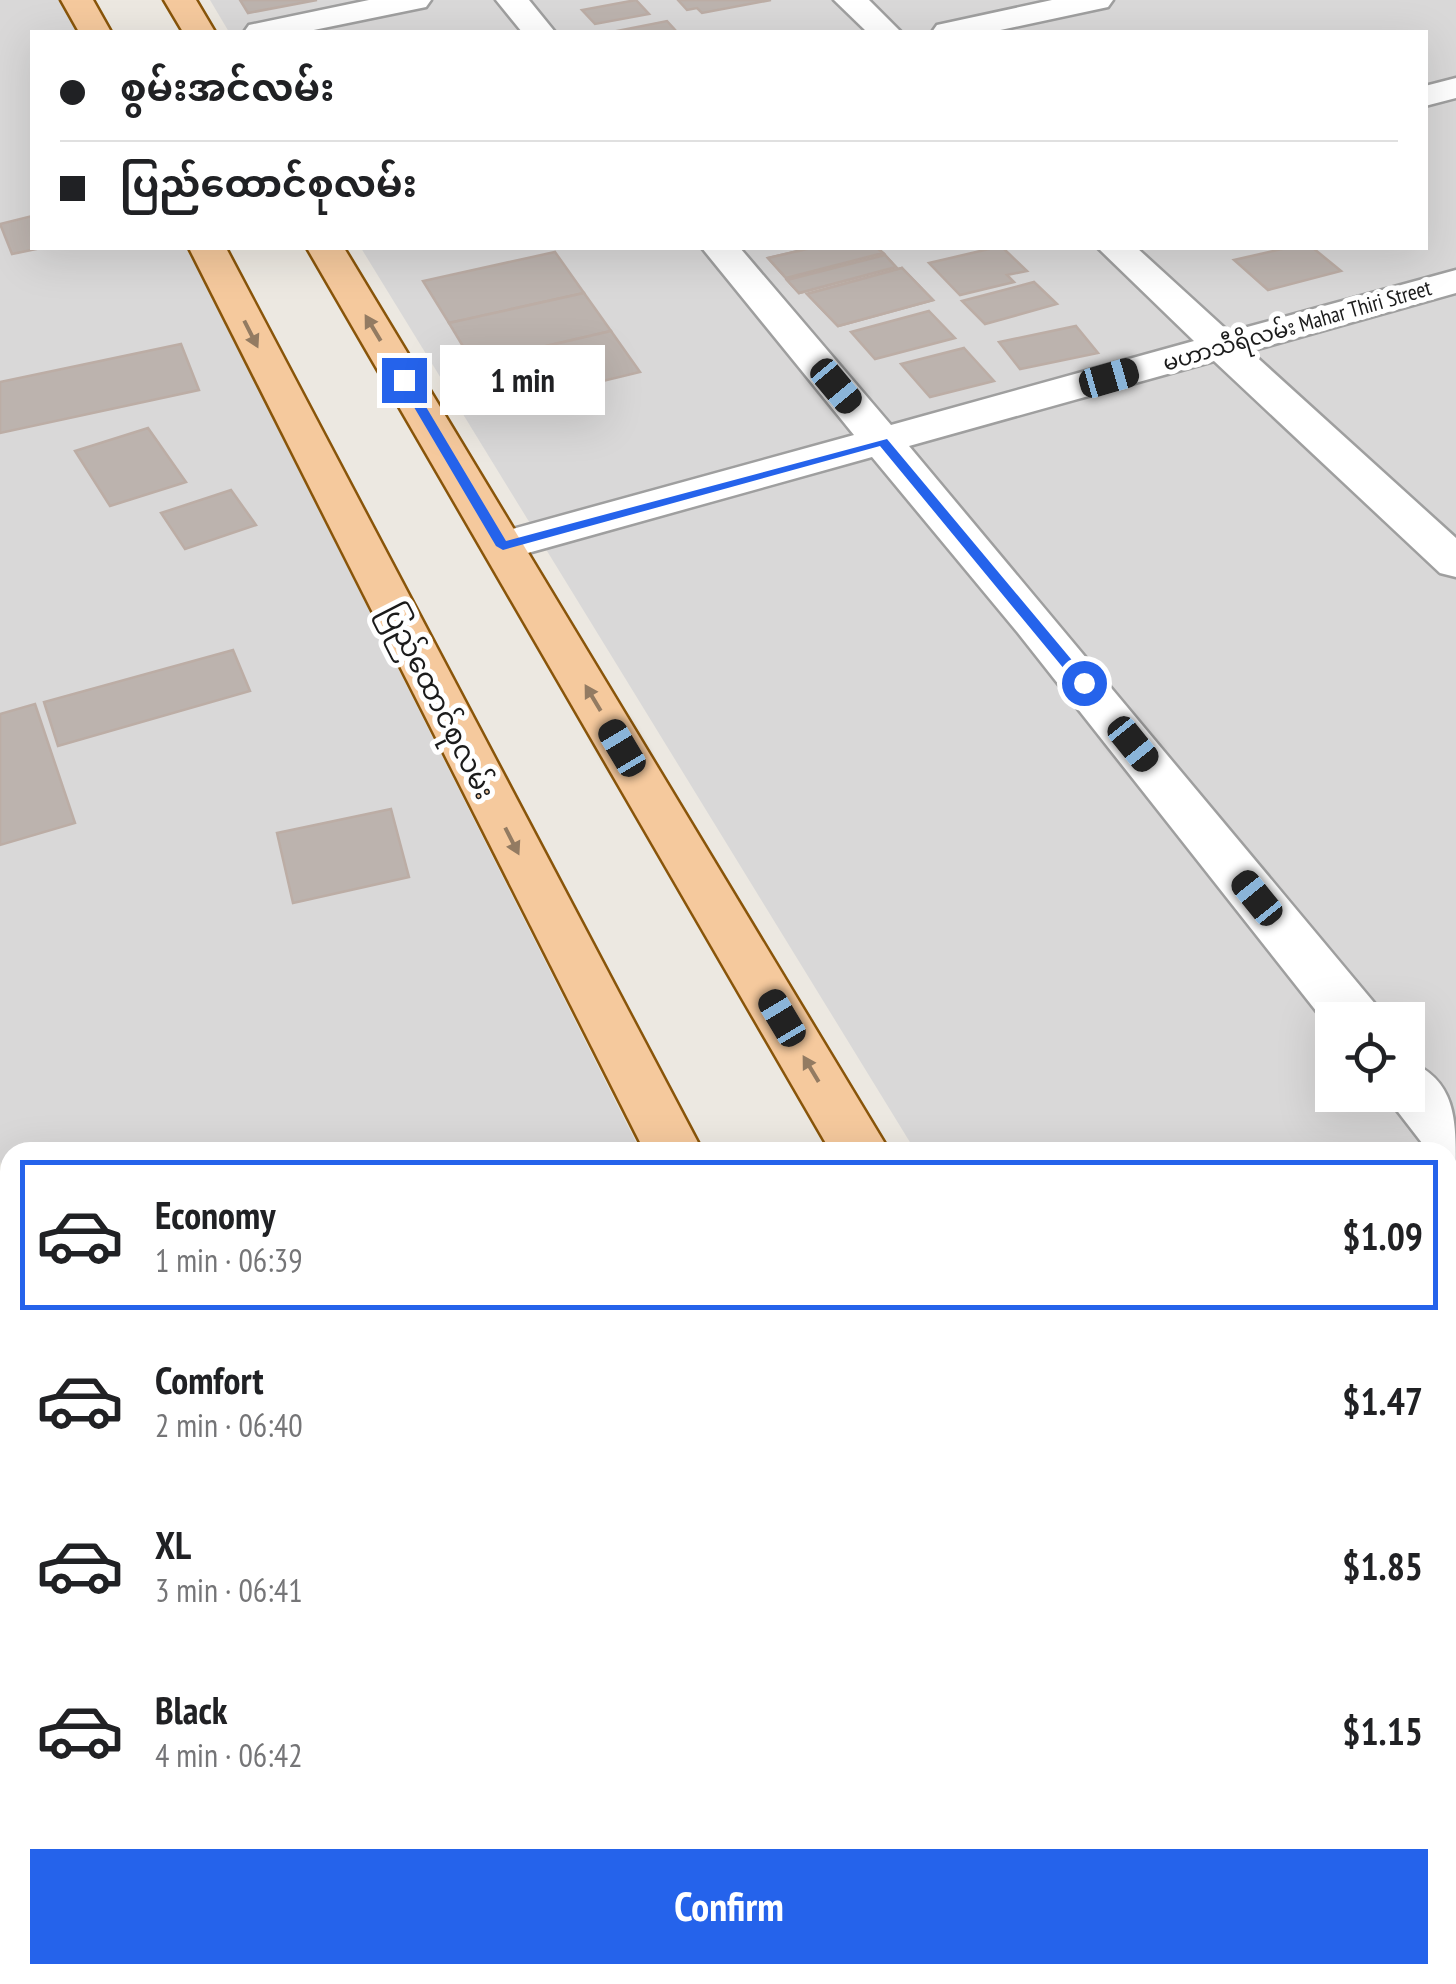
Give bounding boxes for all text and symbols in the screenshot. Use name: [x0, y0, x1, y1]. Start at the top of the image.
text: စွမ်းအင်လမ်း: [120, 62, 334, 111]
text: ပြည်ထောင်စုလမ်း: [120, 158, 417, 207]
street label: မဟာသီရိလမ်း Mahar Thiri Street: [1159, 272, 1436, 381]
one-way arrow: [365, 314, 383, 342]
one-way arrow: [242, 320, 259, 349]
callout: 1 min: [439, 345, 604, 415]
car: [805, 353, 867, 419]
car: [1076, 355, 1142, 401]
route end: [382, 358, 427, 403]
text: 1 min: [490, 359, 555, 401]
street label: ပြည်ထောင်စုလမ်း: [369, 597, 504, 808]
route start: [1062, 661, 1107, 706]
one-way arrow: [585, 684, 602, 712]
car: [1102, 711, 1164, 777]
car: [594, 715, 650, 781]
one-way arrow: [503, 826, 520, 855]
car: [1226, 865, 1288, 931]
car: [754, 985, 810, 1051]
map controls: [1315, 1002, 1425, 1112]
button: locate: [1315, 1002, 1425, 1112]
one-way arrow: [803, 1054, 820, 1083]
icon: car: [35, 1190, 125, 1280]
text: Economy: [155, 1190, 275, 1239]
text: $1.09: [1342, 1211, 1423, 1260]
text: 1 min · 06:39: [155, 1239, 303, 1281]
icon: car: [35, 1355, 125, 1445]
text: Comfort: [155, 1355, 264, 1404]
text: $1.47: [1342, 1376, 1423, 1425]
text: 2 min · 06:40: [155, 1404, 303, 1446]
icon: car: [35, 1520, 125, 1610]
text: XL: [155, 1520, 191, 1569]
text: $1.85: [1342, 1541, 1423, 1590]
text: 3 min · 06:41: [155, 1569, 303, 1611]
icon: car: [35, 1685, 125, 1775]
text: Black: [155, 1685, 228, 1734]
text: $1.15: [1342, 1706, 1423, 1755]
text: 4 min · 06:42: [155, 1734, 303, 1776]
button: Confirm: [30, 1849, 1428, 1964]

